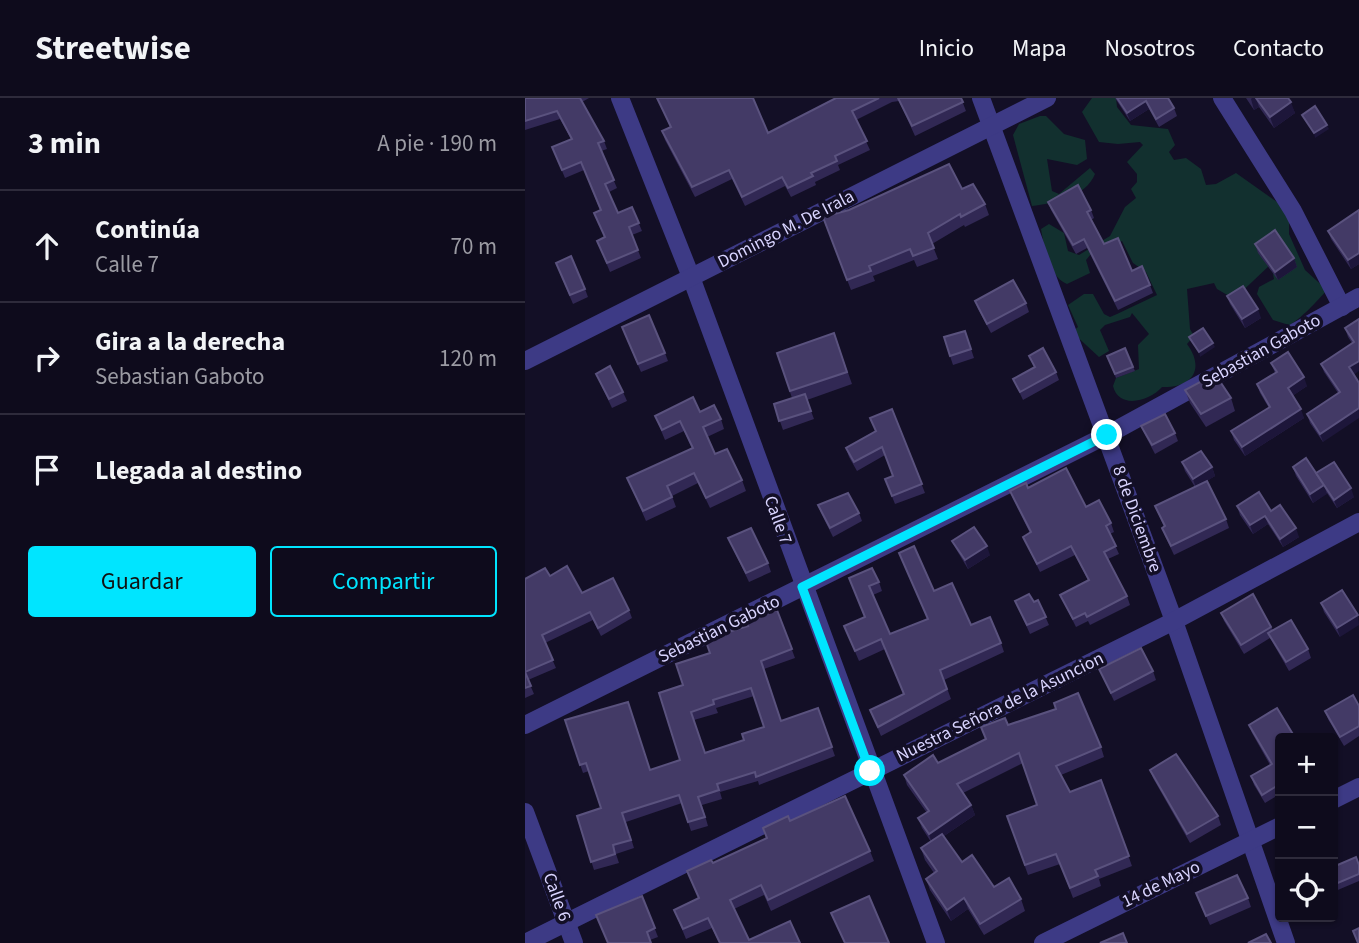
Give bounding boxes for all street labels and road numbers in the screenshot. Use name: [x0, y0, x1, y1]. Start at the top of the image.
street label: Domingo M. De Irala: [713, 184, 859, 274]
street label: Sebastian Gaboto: [1197, 308, 1325, 394]
street label: 8 de Diciembre: [1106, 462, 1168, 576]
street label: Calle 7: [758, 492, 798, 548]
street label: Sebastian Gaboto: [654, 589, 784, 669]
street label: Nuestra Señora de la Asuncion: [892, 646, 1108, 768]
street label: 14 de Mayo: [1118, 854, 1204, 914]
street label: Calle 6: [537, 869, 577, 925]

